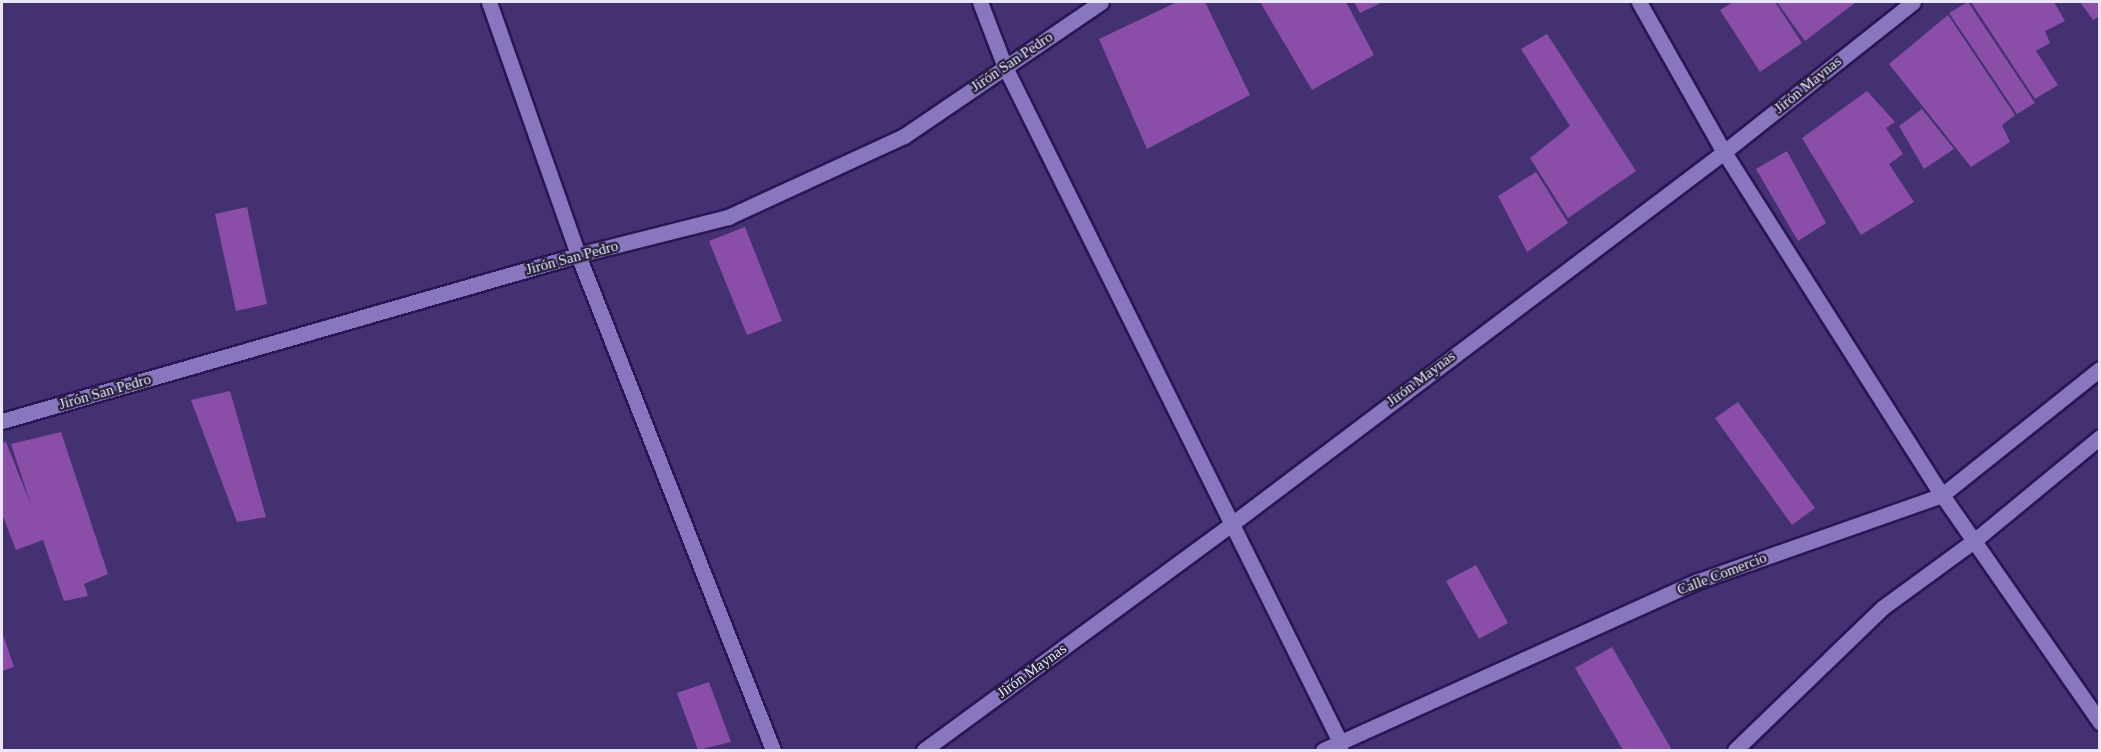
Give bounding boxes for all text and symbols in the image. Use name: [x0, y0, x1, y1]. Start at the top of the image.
street label: Jirón San Pedro: [968, 28, 1056, 96]
street label: Jirón Maynas: [1771, 52, 1845, 118]
street label: Jirón San Pedro: [524, 237, 620, 279]
street label: Jirón Maynas: [1383, 347, 1459, 411]
street label: Jirón San Pedro: [57, 370, 153, 414]
street label: Calle Comercio: [1675, 549, 1769, 599]
street label: Jirón Maynas: [994, 640, 1070, 702]

